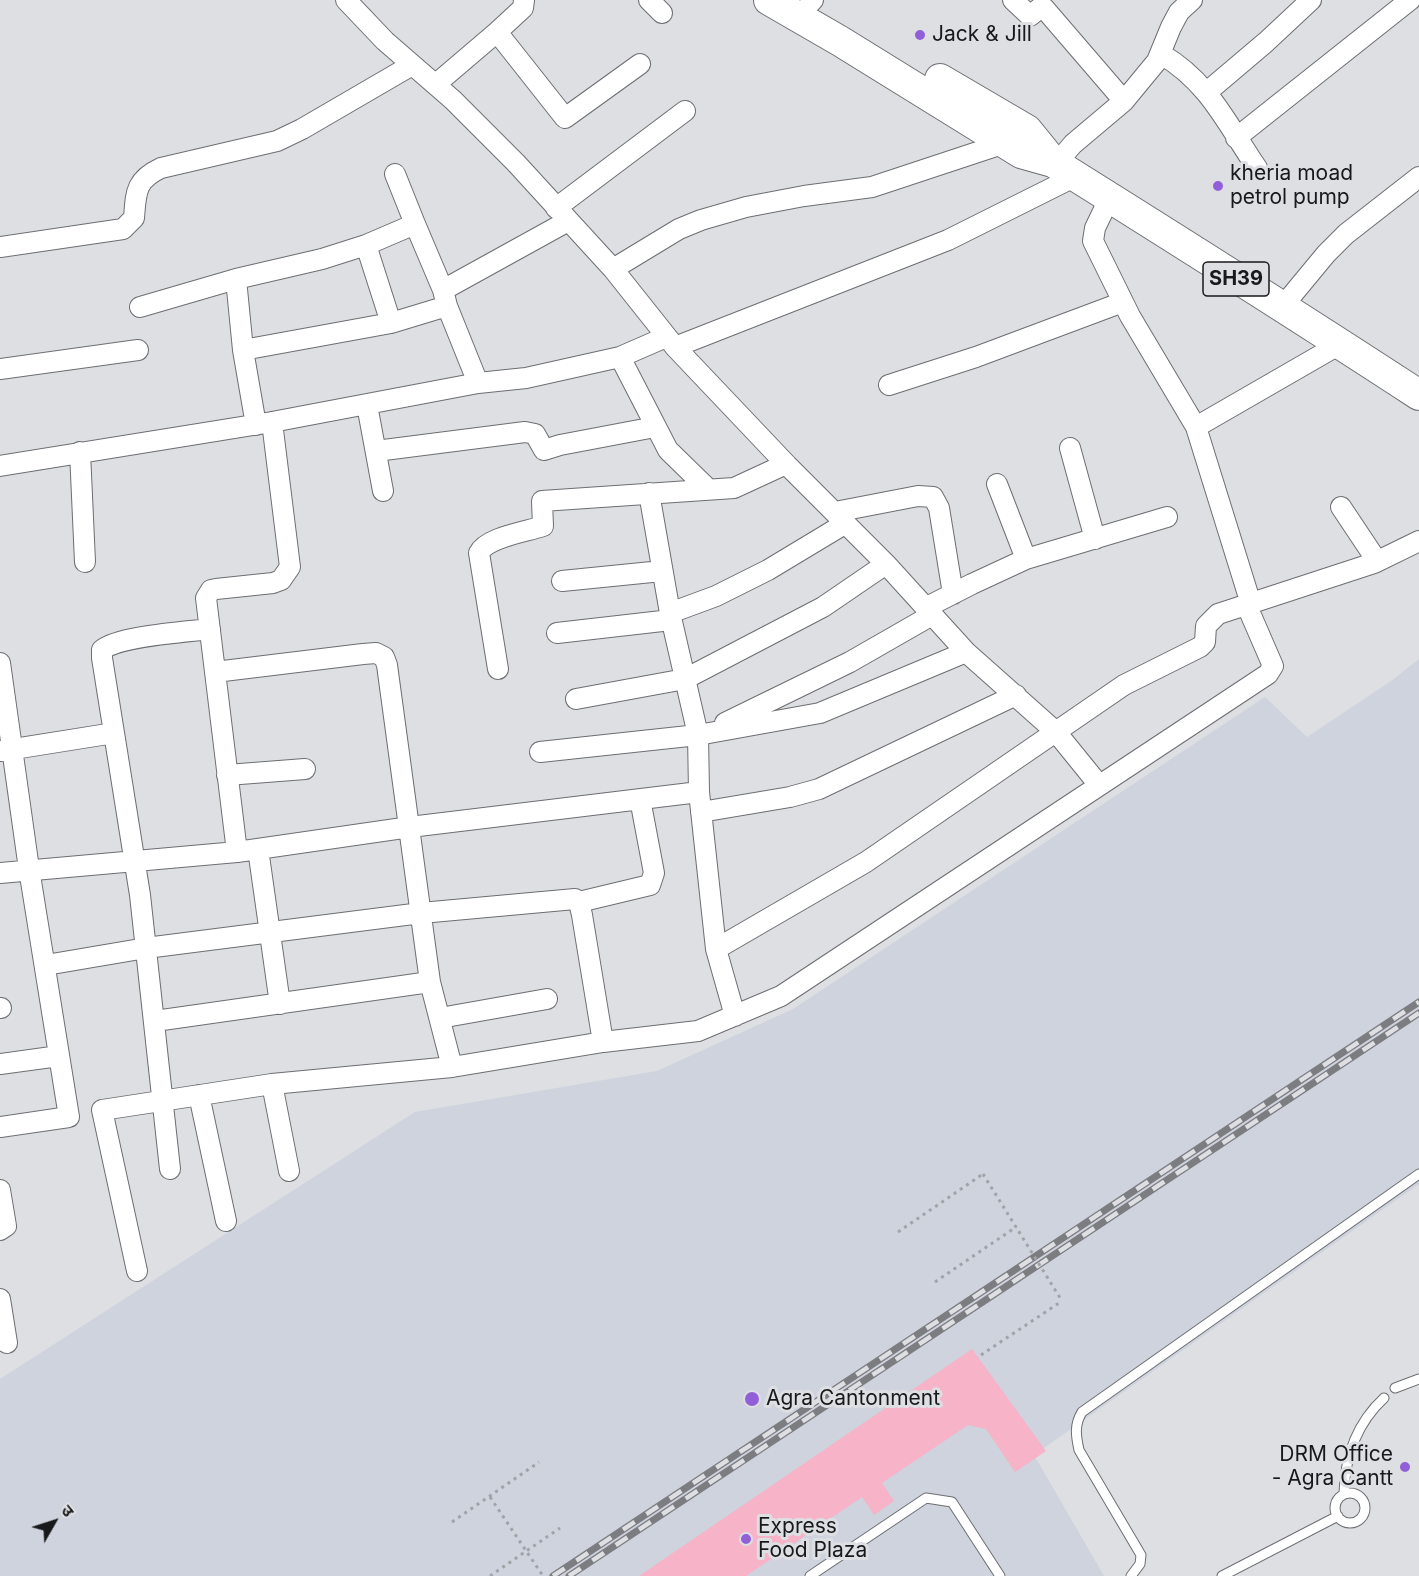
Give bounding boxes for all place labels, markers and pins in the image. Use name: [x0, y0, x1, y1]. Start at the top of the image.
place label: Jack & Jill: [932, 22, 1032, 48]
marker: Jack & Jill: [913, 28, 927, 42]
place label: kheria moad petrol pump: [1230, 161, 1353, 211]
marker: kheria moad petrol pump: [1211, 179, 1225, 193]
place label: Agra Cantonment: [766, 1386, 940, 1412]
marker: Agra Cantonment: [743, 1390, 761, 1408]
place label: DRM Office - Agra Cantt: [1272, 1442, 1393, 1492]
marker: DRM Office - Agra Cantt: [1398, 1460, 1412, 1474]
place label: Express Food Plaza: [758, 1514, 867, 1564]
marker: Express Food Plaza: [739, 1532, 753, 1546]

